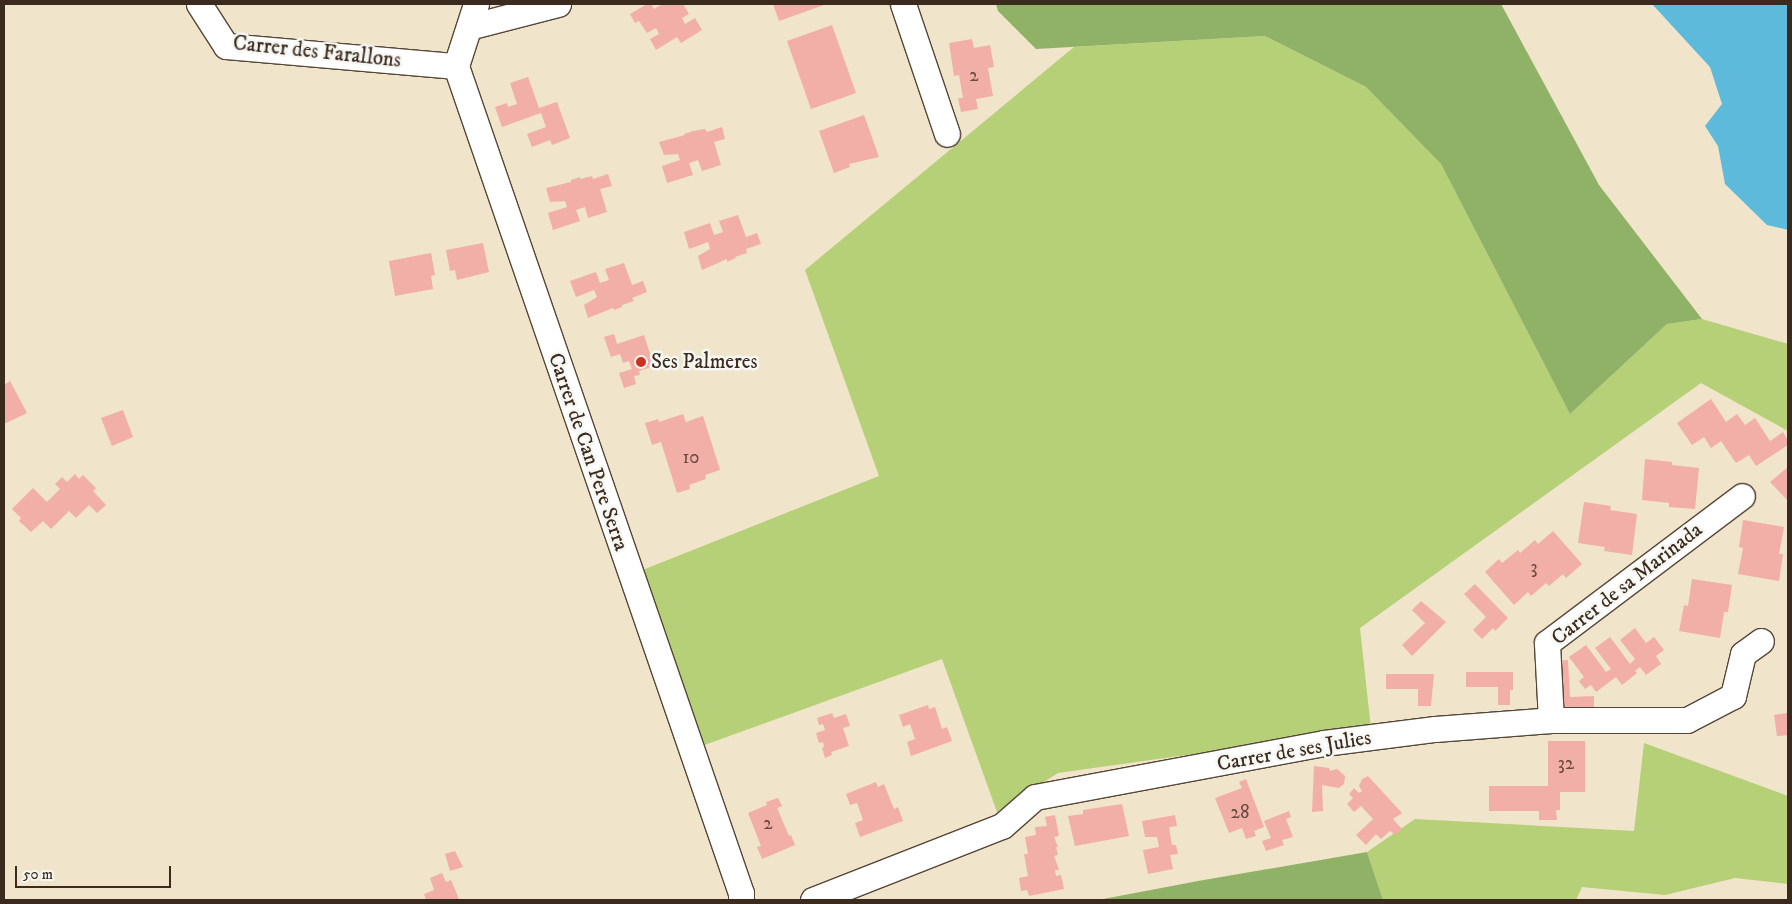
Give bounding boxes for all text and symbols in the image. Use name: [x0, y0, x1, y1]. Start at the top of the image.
street label: Carrer des Farallons: [232, 31, 402, 73]
house number: 2: [969, 65, 979, 87]
place label: Ses Palmeres: [651, 349, 758, 375]
street label: Carrer de Can Pere Serra: [542, 350, 634, 554]
marker: Ses Palmeres: [635, 356, 647, 368]
house number: 10: [682, 447, 700, 469]
street label: Carrer de sa Marinada: [1547, 517, 1707, 651]
house number: 3: [1530, 557, 1538, 579]
street label: Carrer de ses Julies: [1215, 725, 1373, 777]
house number: 32: [1558, 753, 1574, 775]
house number: 28: [1231, 802, 1249, 824]
house number: 2: [763, 813, 773, 835]
scale bar: [18, 856, 174, 888]
text: 50 m: [23, 865, 53, 884]

